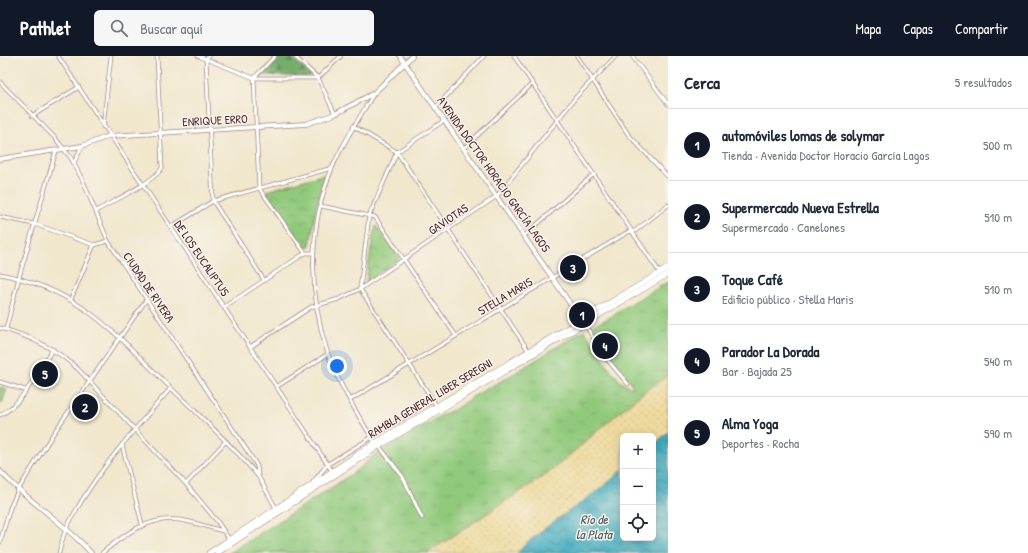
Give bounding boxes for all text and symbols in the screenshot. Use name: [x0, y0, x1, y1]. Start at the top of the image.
search box: [94, 10, 374, 46]
text: Pathlet: [20, 15, 70, 41]
icon: search: [108, 17, 130, 39]
text: Buscar aquí: [140, 18, 203, 39]
text: Mapa: [856, 19, 881, 38]
text: Capas: [903, 19, 933, 38]
text: Compartir: [955, 19, 1008, 38]
text: Cerca: [684, 71, 720, 94]
text: 5 resultados: [955, 73, 1012, 91]
street label: AVENIDA DOCTOR HORACIO GARCÍA LAGOS: [434, 93, 555, 256]
street label: ENRIQUE ERRO: [182, 110, 248, 130]
text: automóviles lomas de solymar: [722, 125, 885, 146]
text: 1: [695, 136, 699, 154]
text: 500 m: [983, 136, 1012, 154]
text: Tienda · Avenida Doctor Horacio García Lagos: [722, 146, 930, 164]
text: Supermercado Nueva Estrella: [722, 197, 879, 218]
street label: GAVIOTAS: [425, 199, 472, 239]
text: 2: [694, 208, 700, 226]
text: 510 m: [984, 208, 1012, 226]
street label: DE LOS EUCALIPTUS: [170, 217, 234, 300]
text: Supermercado · Canelones: [722, 218, 845, 236]
street label: CIUDAD DE RIVERA: [119, 249, 179, 326]
pin: 3: [560, 253, 586, 283]
text: Toque Café: [722, 269, 783, 290]
street label: STELLA MARIS: [475, 273, 536, 319]
text: 3: [694, 280, 700, 298]
text: 510 m: [984, 280, 1012, 298]
text: Edificio público · Stella Maris: [722, 290, 854, 308]
pin: 1: [569, 300, 595, 330]
pin: 4: [592, 331, 618, 361]
text: Parador La Dorada: [722, 341, 819, 362]
text: 4: [695, 352, 699, 370]
text: 540 m: [984, 352, 1012, 370]
street label: RAMBLA GENERAL LIBER SEREGNI: [365, 354, 495, 442]
your location: [327, 356, 347, 376]
pin: 5: [32, 359, 58, 389]
text: Bar · Bajada 25: [722, 362, 792, 380]
pin: 2: [72, 392, 98, 422]
text: Alma Yoga: [722, 413, 778, 434]
text: 5: [694, 424, 700, 442]
text: 590 m: [984, 424, 1012, 442]
map controls: [620, 433, 656, 541]
button: +: [620, 433, 656, 469]
text: Deportes · Rocha: [722, 434, 799, 452]
button: −: [620, 469, 656, 505]
button: locate: [620, 505, 656, 541]
water label: Río de la Plata: [576, 510, 614, 543]

